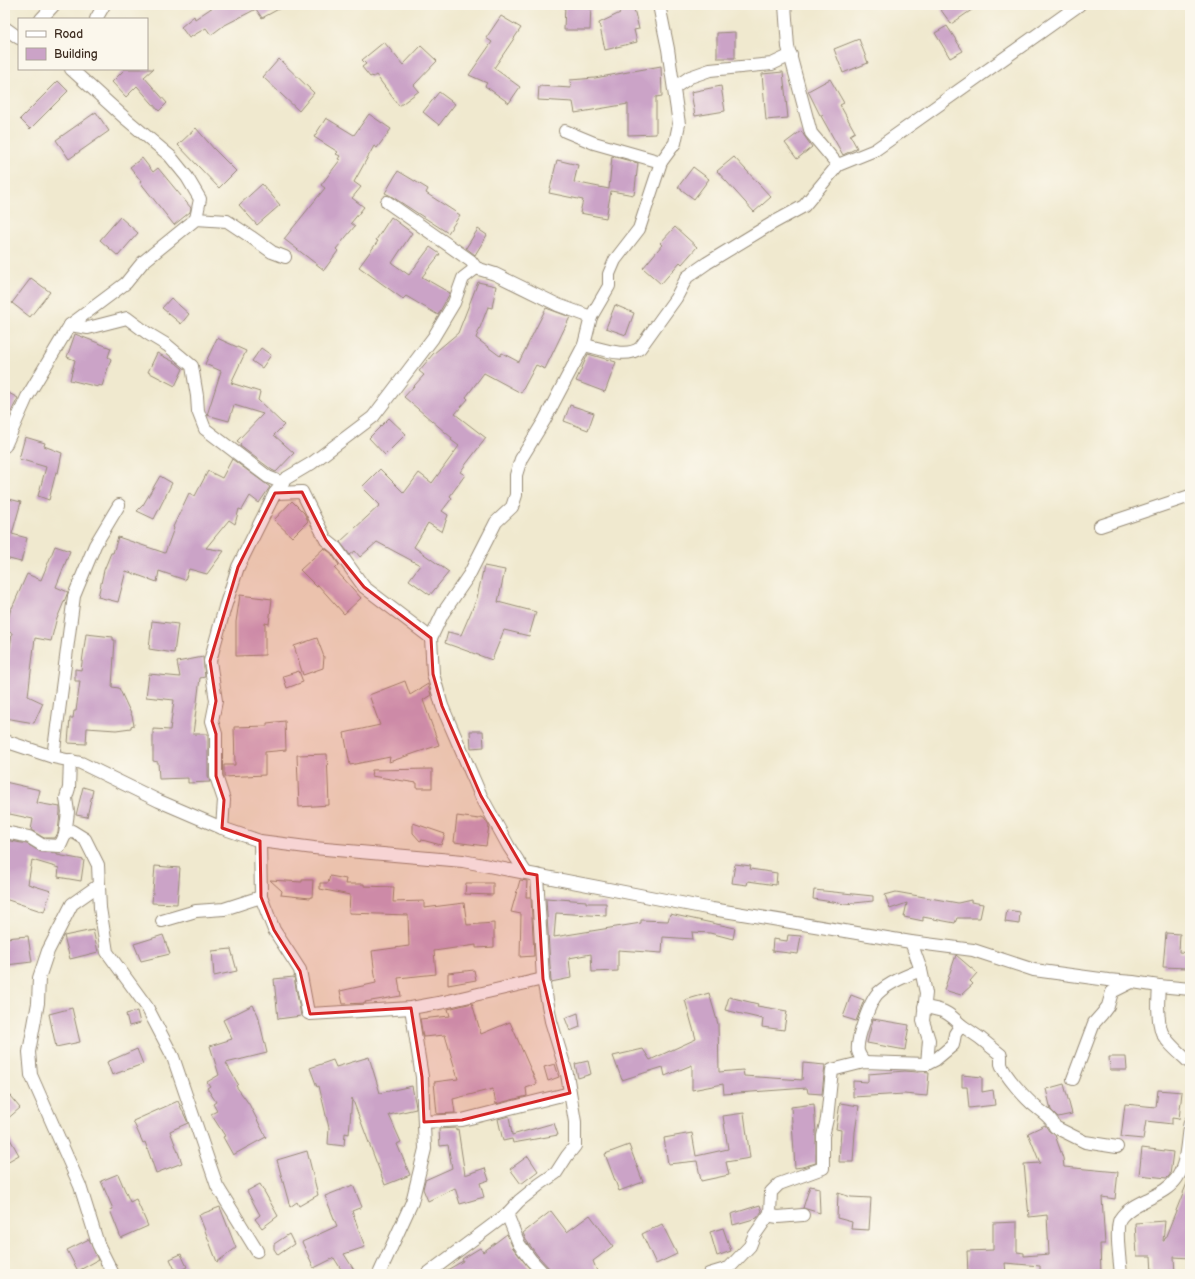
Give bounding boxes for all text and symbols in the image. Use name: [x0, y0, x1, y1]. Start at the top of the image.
legend: [18, 18, 148, 70]
text: Road: [54, 27, 83, 42]
text: Building: [54, 47, 98, 62]

